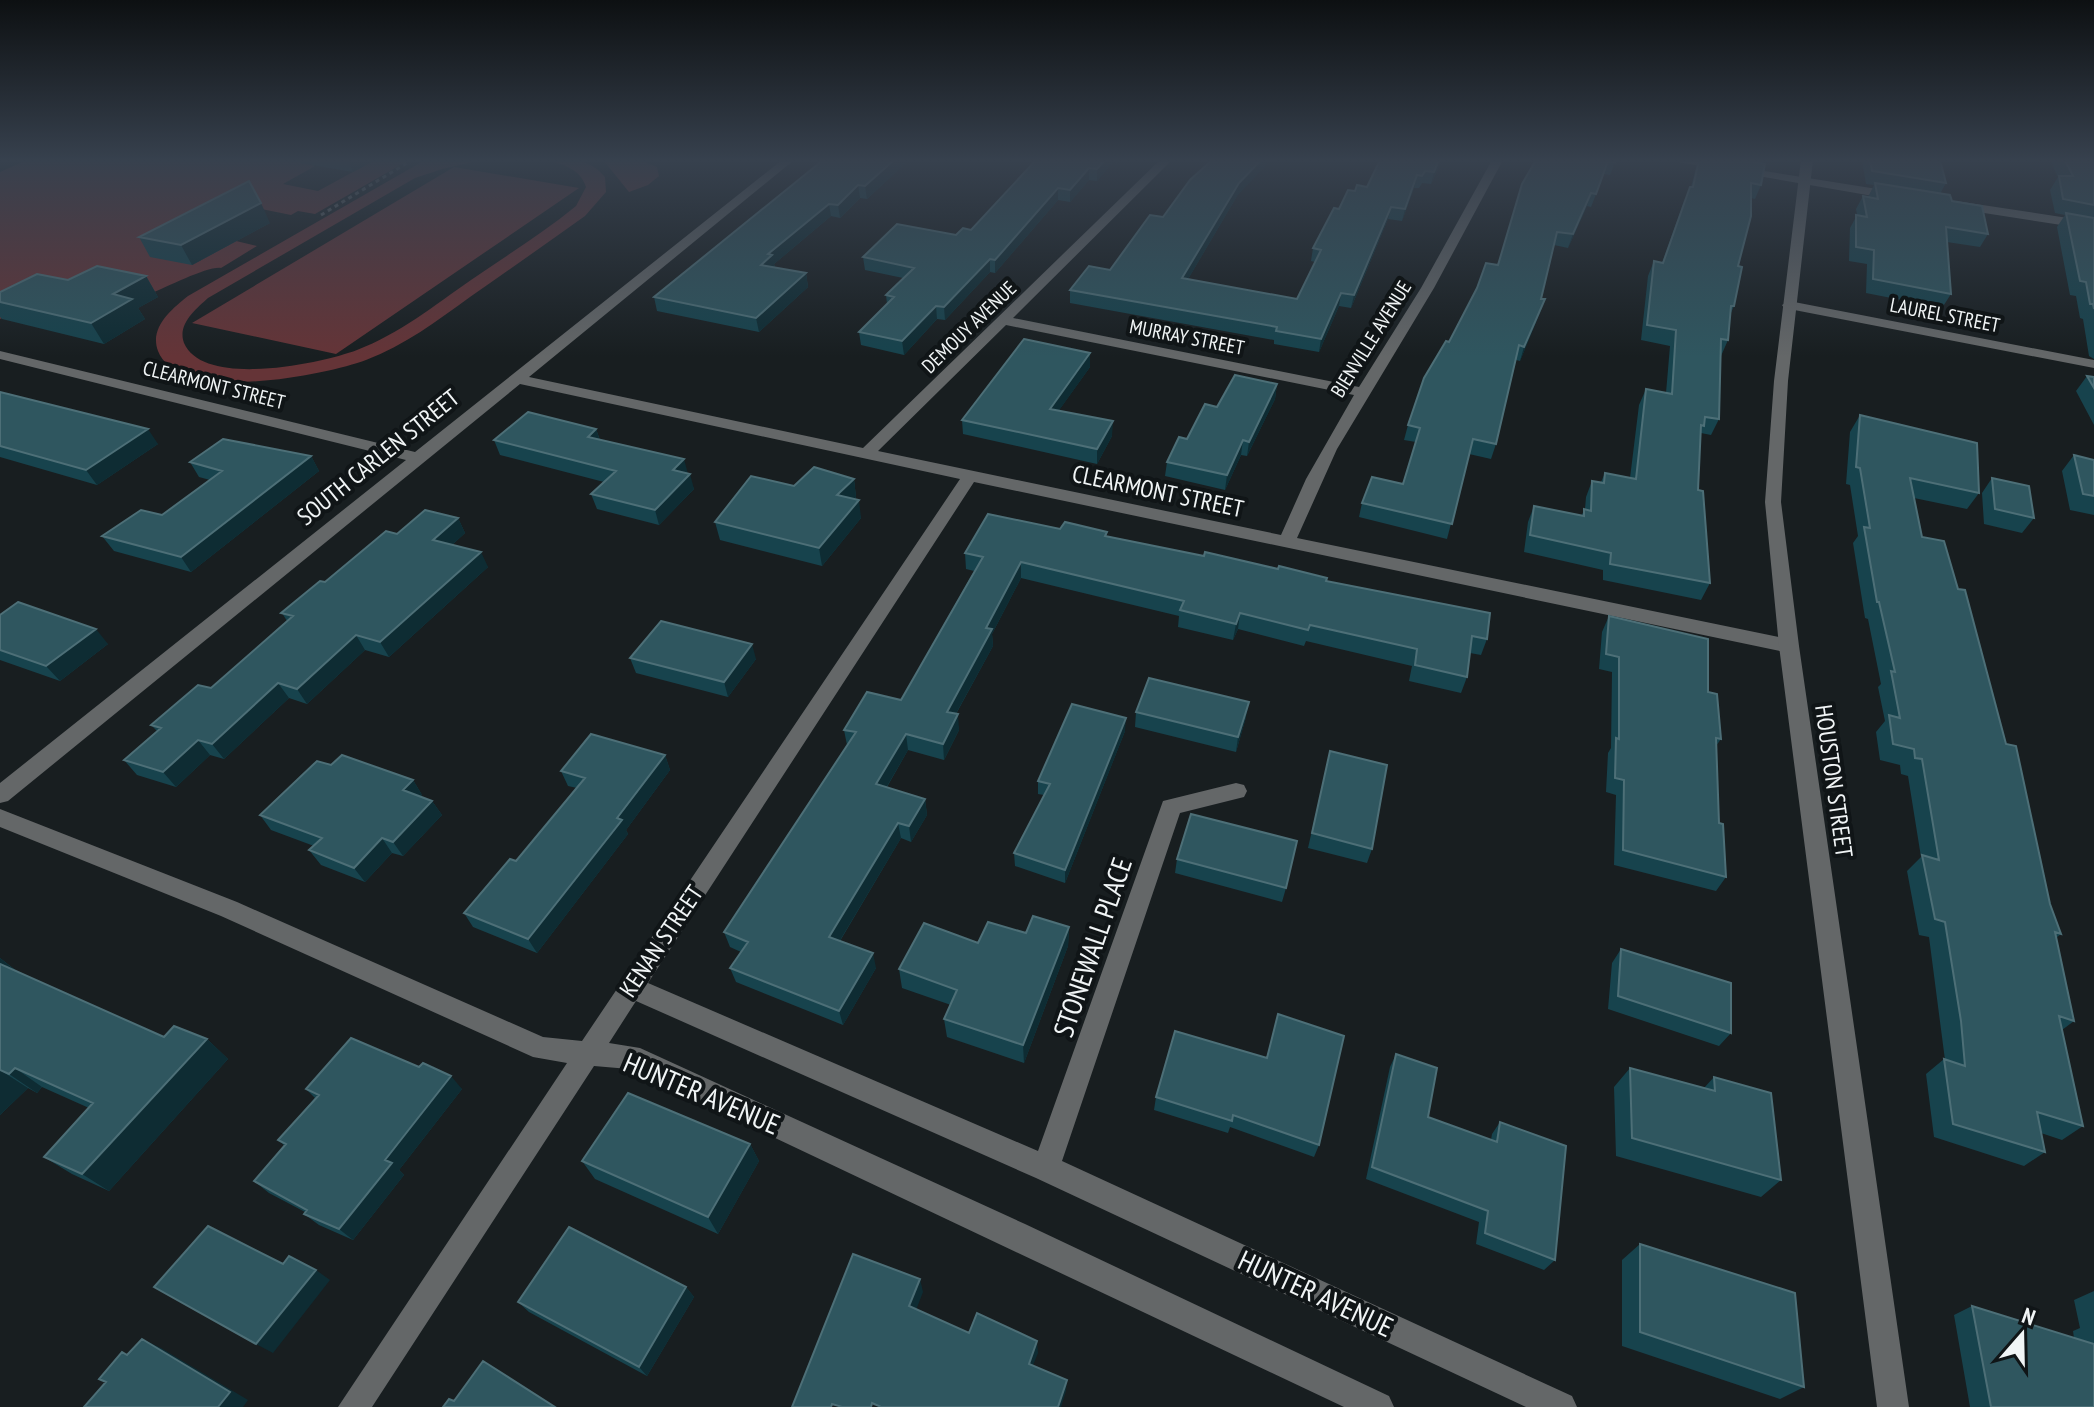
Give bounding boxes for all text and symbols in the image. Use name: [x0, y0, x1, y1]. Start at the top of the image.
street label: DEMOUY AVENUE: [916, 275, 1022, 379]
street label: BIENVILLE AVENUE: [1325, 276, 1417, 402]
street label: LAUREL STREET: [1888, 292, 2002, 338]
street label: MURRAY STREET: [1127, 313, 1247, 361]
street label: CLEARMONT STREET: [140, 355, 288, 415]
street label: SOUTH CARLEN STREET: [291, 382, 466, 532]
street label: CLEARMONT STREET: [1069, 458, 1247, 524]
street label: HOUSTON STREET: [1808, 703, 1860, 860]
street label: STONEWALL PLACE: [1044, 852, 1140, 1042]
street label: KENAN STREET: [612, 879, 710, 1003]
street label: HUNTER AVENUE: [618, 1043, 786, 1143]
street label: HUNTER AVENUE: [1233, 1241, 1399, 1345]
north arrow: [1982, 1295, 2062, 1375]
text: N: [2018, 1301, 2039, 1331]

